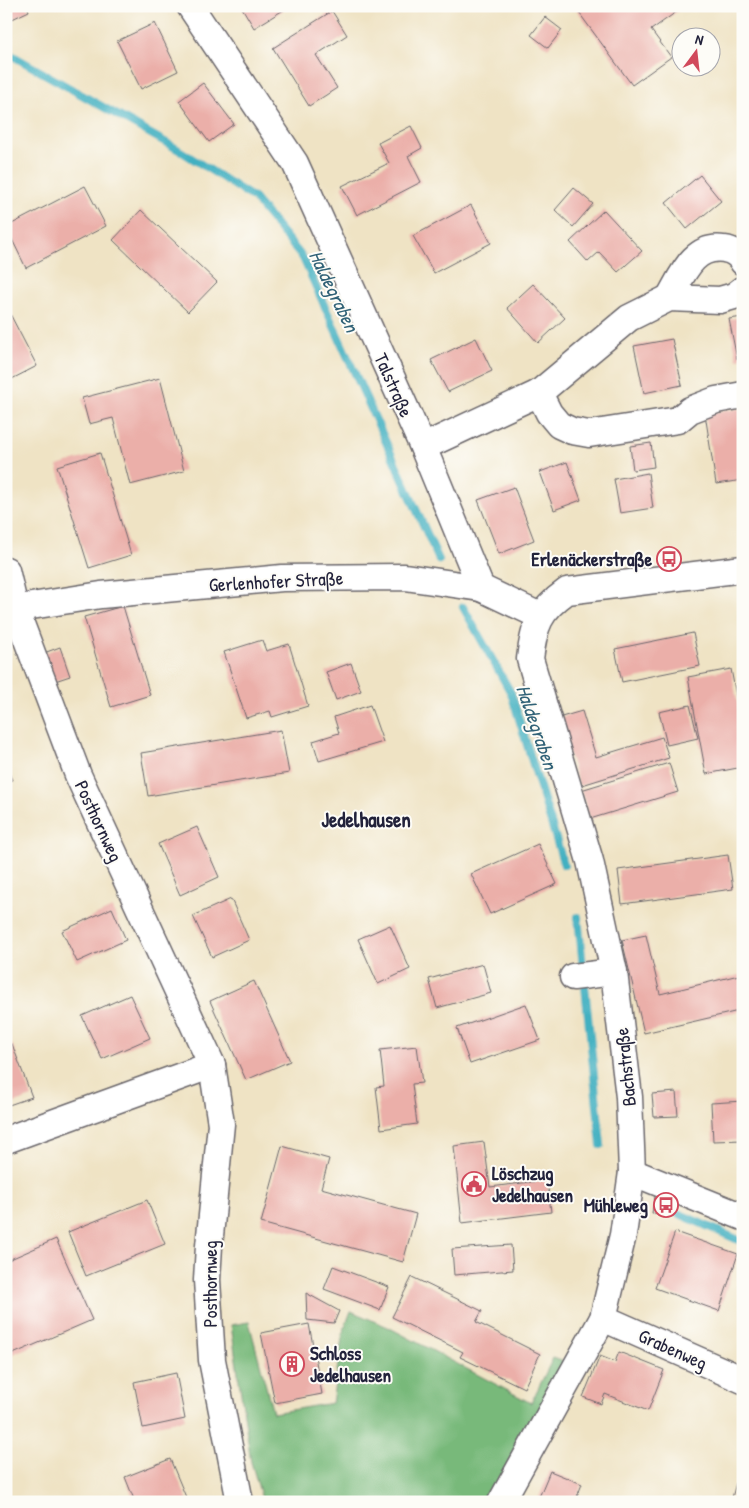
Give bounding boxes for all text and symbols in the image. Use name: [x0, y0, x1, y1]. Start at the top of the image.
north arrow: [672, 28, 722, 78]
text: N: [693, 29, 706, 49]
water label: Haldegraben: [302, 245, 367, 338]
street label: Talstraße: [368, 349, 420, 422]
place label: Erlenäckerstraße: [531, 546, 652, 573]
bus stop icon: Erlenäckerstraße: [656, 546, 682, 572]
street label: Gerlenhofer Straße: [208, 564, 344, 598]
water label: Haldegraben: [509, 681, 565, 775]
street label: Posthornweg: [69, 776, 129, 866]
district label: Jedelhausen: [321, 805, 411, 834]
street label: Bachstraße: [608, 1026, 642, 1107]
place label: Löschzug Jedelhausen: [492, 1160, 574, 1208]
public building icon: Löschzug Jedelhausen: [461, 1171, 487, 1197]
place label: Mühleweg: [584, 1192, 649, 1219]
bus stop icon: Mühleweg: [653, 1192, 679, 1218]
street label: Posthornweg: [197, 1240, 223, 1328]
street label: Grabenweg: [635, 1322, 711, 1376]
place label: Schloss Jedelhausen: [310, 1340, 392, 1388]
building icon: Schloss Jedelhausen: [279, 1351, 305, 1377]

